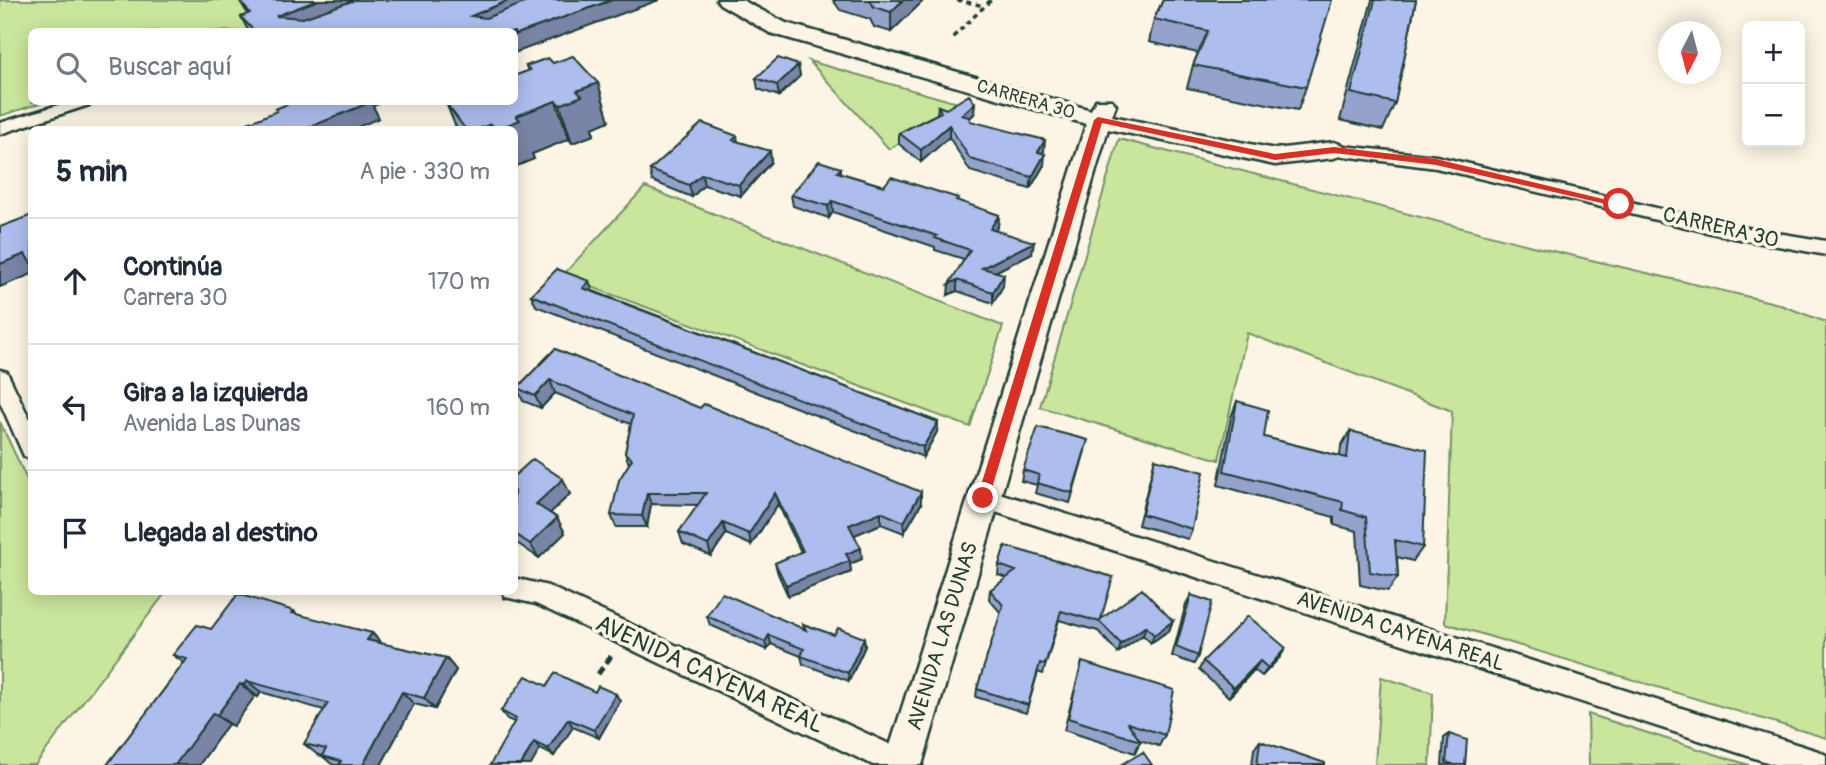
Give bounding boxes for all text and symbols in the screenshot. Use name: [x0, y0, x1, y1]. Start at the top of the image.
north arrow: [1658, 21, 1721, 84]
map controls: [1742, 21, 1805, 147]
button: +: [1742, 21, 1805, 84]
search box: [28, 28, 518, 105]
icon: search: [52, 48, 90, 86]
text: Buscar aquí: [108, 51, 232, 83]
street label: CARRERA 30: [974, 74, 1078, 125]
button: −: [1742, 84, 1805, 147]
text: 5 min: [56, 153, 127, 190]
text: A pie · 330 m: [360, 157, 490, 186]
route start: [1603, 188, 1634, 219]
street label: CARRERA 30: [1660, 201, 1782, 254]
text: Continúa: [123, 251, 222, 283]
icon: ahead: [56, 262, 94, 300]
text: 170 m: [428, 267, 490, 296]
text: Carrera 30: [123, 283, 228, 312]
text: Gira a la izquierda: [123, 377, 308, 409]
icon: left: [56, 388, 94, 426]
text: 160 m: [426, 393, 490, 422]
text: Avenida Las Dunas: [123, 409, 300, 438]
route end: [967, 482, 998, 513]
icon: arrive: [56, 514, 94, 552]
text: Llegada al destino: [123, 517, 318, 549]
street label: AVENIDA LAS DUNAS: [901, 539, 984, 734]
street label: AVENIDA CAYENA REAL: [1293, 585, 1508, 678]
street label: AVENIDA CAYENA REAL: [591, 609, 828, 740]

